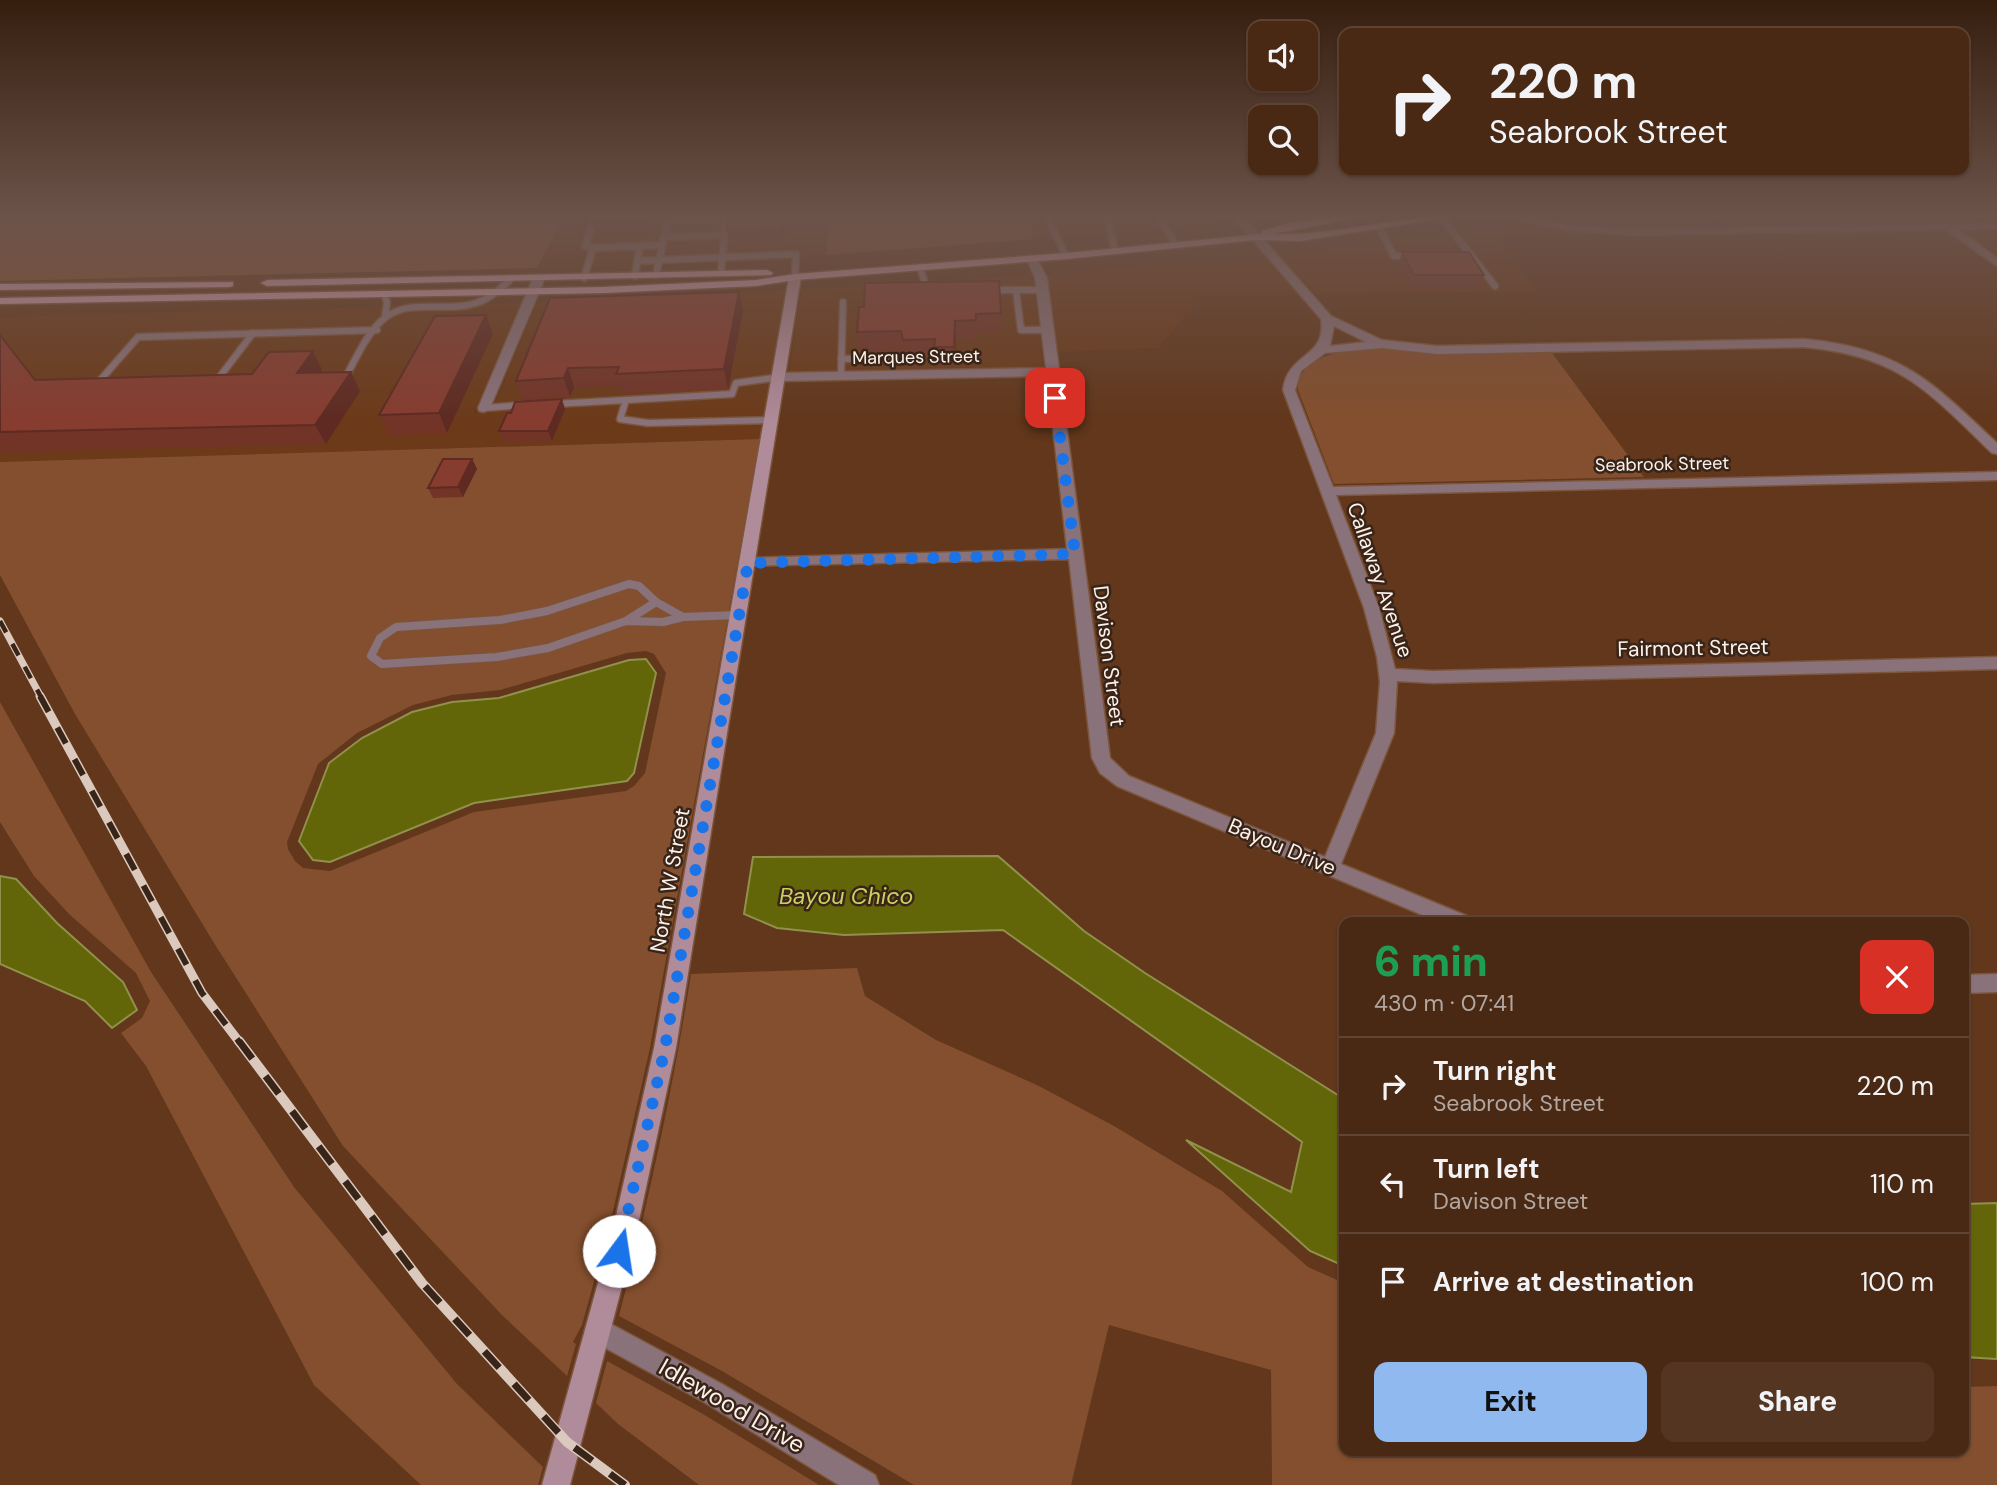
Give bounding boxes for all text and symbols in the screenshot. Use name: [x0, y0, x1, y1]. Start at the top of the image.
map controls: [1248, 21, 1318, 175]
button: sound: [1248, 21, 1318, 91]
text: 220 m: [1489, 49, 1637, 113]
icon: right: [1374, 56, 1465, 147]
button: search: [1248, 105, 1318, 175]
text: Seabrook Street: [1489, 111, 1728, 153]
street label: Marques Street: [852, 344, 980, 370]
pin: [1025, 368, 1085, 428]
icon: arrive: [1036, 379, 1074, 417]
street label: Seabrook Street: [1595, 451, 1729, 477]
street label: Callaway Avenue: [1340, 499, 1420, 661]
street label: Davison Street: [1086, 584, 1132, 728]
street label: Fairmont Street: [1617, 633, 1769, 663]
street label: North W Street: [644, 806, 696, 954]
street label: Bayou Drive: [1224, 812, 1340, 882]
water label: Bayou Chico: [779, 881, 913, 911]
text: 6 min: [1374, 934, 1488, 989]
button: close: [1860, 940, 1934, 1014]
text: 430 m · 07:41: [1374, 988, 1514, 1018]
text: Turn right: [1433, 1054, 1557, 1088]
icon: right: [1374, 1067, 1412, 1105]
text: 220 m: [1856, 1069, 1934, 1103]
text: Seabrook Street: [1433, 1088, 1605, 1118]
text: Turn left: [1433, 1152, 1540, 1186]
icon: left: [1374, 1165, 1412, 1203]
text: 110 m: [1870, 1167, 1934, 1201]
text: Davison Street: [1433, 1186, 1588, 1216]
position arrow: [582, 1214, 656, 1288]
icon: arrive: [1374, 1263, 1412, 1301]
text: Arrive at destination: [1433, 1265, 1694, 1299]
text: 100 m: [1860, 1265, 1934, 1299]
street label: Idlewood Drive: [654, 1351, 811, 1460]
button: Exit: [1374, 1362, 1647, 1442]
button: Share: [1661, 1362, 1934, 1442]

